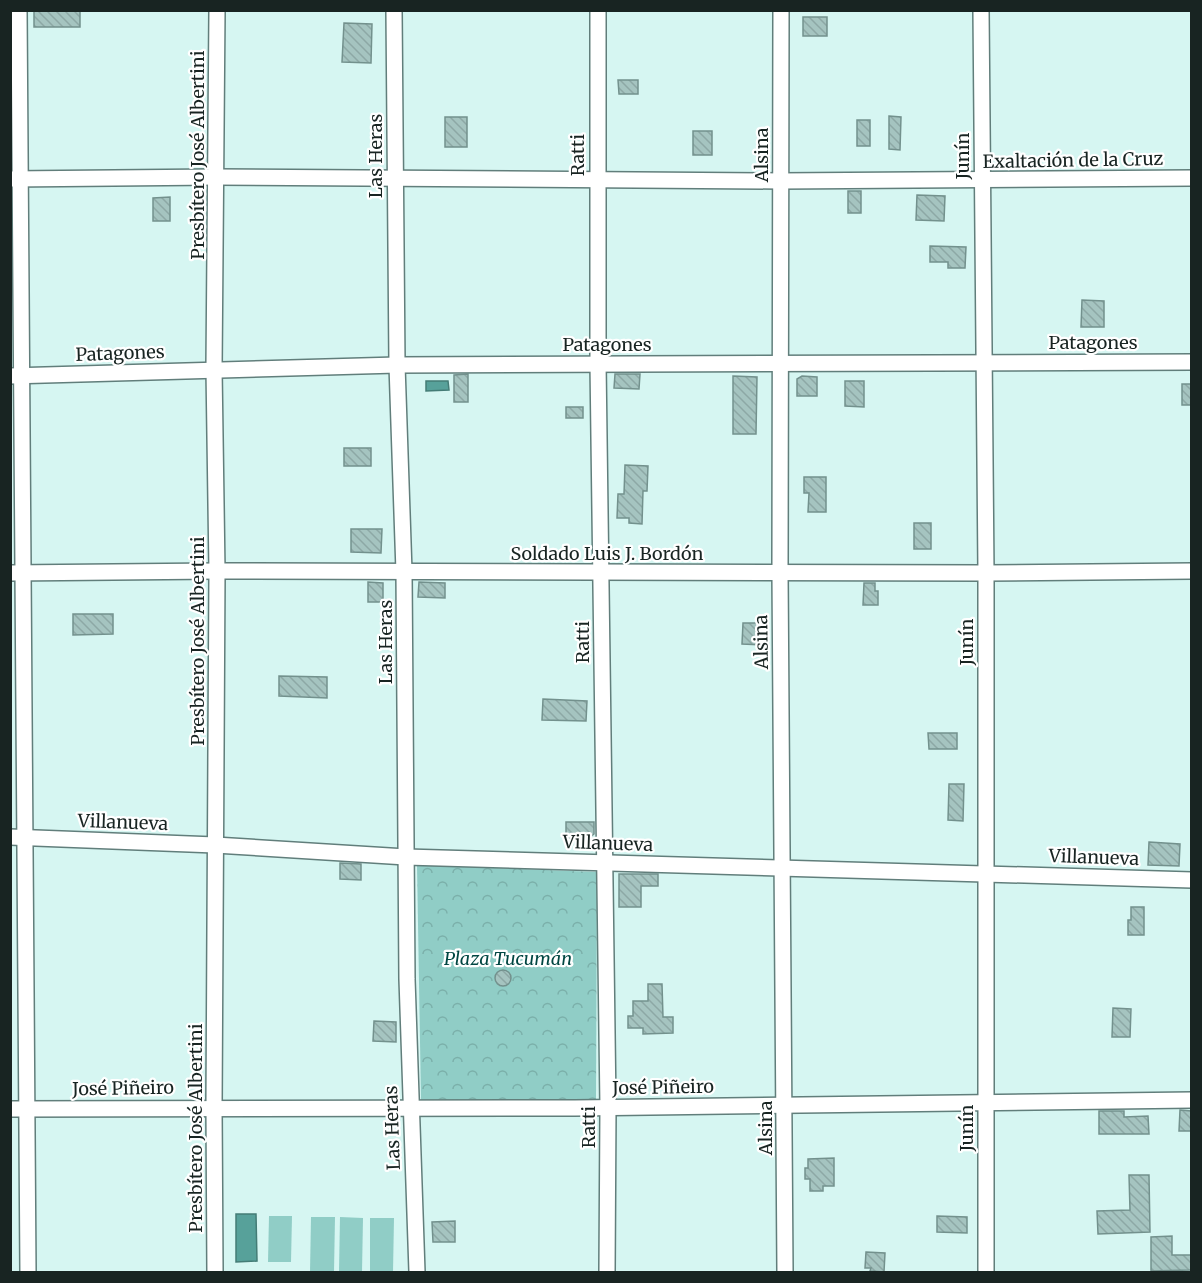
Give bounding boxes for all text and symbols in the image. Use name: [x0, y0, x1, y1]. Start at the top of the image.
street label: Presbítero José Albertini: [186, 50, 209, 260]
street label: Las Heras: [364, 114, 387, 198]
street label: Alsina: [750, 127, 773, 183]
street label: Junín: [951, 132, 974, 180]
street label: Ratti: [566, 134, 589, 176]
street label: Exaltación de la Cruz: [983, 147, 1164, 173]
street label: Patagones: [1048, 331, 1138, 354]
street label: Patagones: [562, 333, 652, 356]
street label: Patagones: [75, 340, 165, 366]
street label: Presbítero José Albertini: [186, 536, 209, 746]
street label: Soldado Luis J. Bordón: [511, 542, 703, 565]
street label: Las Heras: [374, 600, 397, 684]
street label: Alsina: [749, 614, 773, 671]
street label: Junín: [955, 618, 978, 666]
street label: Ratti: [571, 621, 594, 663]
street label: Villanueva: [76, 809, 169, 835]
street label: Villanueva: [561, 830, 654, 856]
street label: Villanueva: [1047, 844, 1140, 870]
park label: Plaza Tucumán: [444, 947, 572, 970]
street label: Presbítero José Albertini: [184, 1023, 207, 1233]
street label: José Piñeiro: [611, 1075, 714, 1099]
street label: José Piñeiro: [71, 1076, 174, 1100]
street label: Las Heras: [379, 1085, 405, 1171]
street label: Alsina: [754, 1100, 777, 1156]
street label: Junín: [955, 1104, 978, 1152]
street label: Ratti: [577, 1106, 600, 1148]

